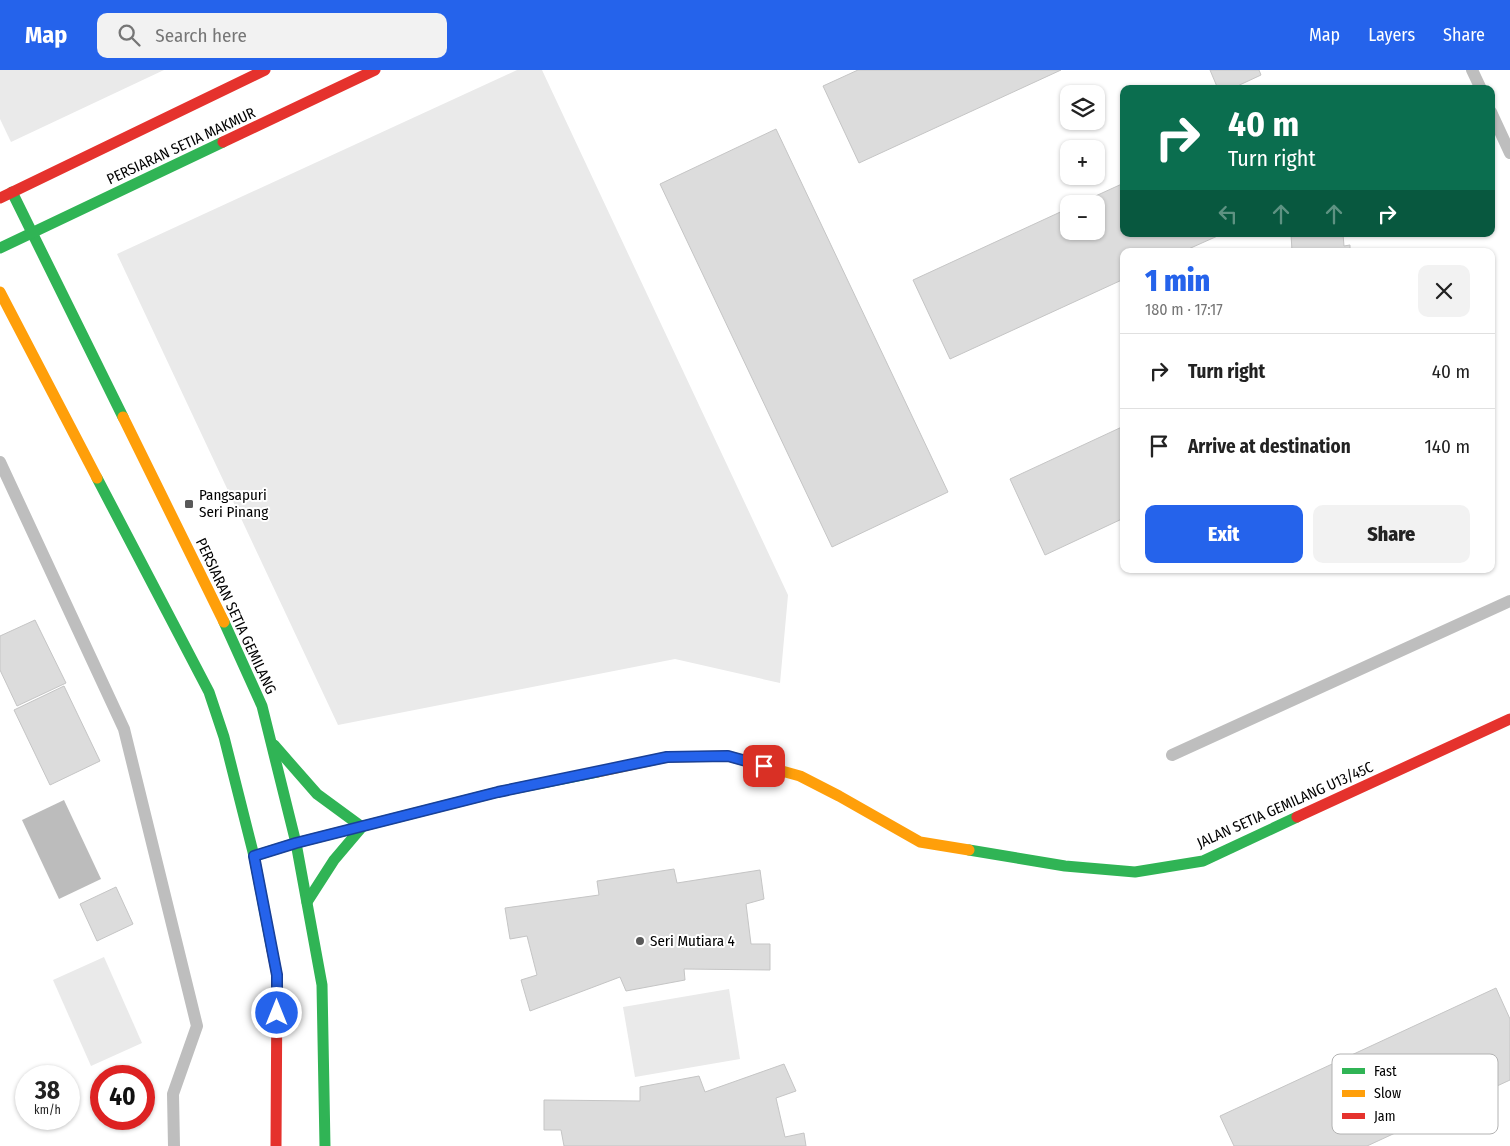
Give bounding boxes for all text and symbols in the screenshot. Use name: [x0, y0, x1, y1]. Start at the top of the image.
search box: [97, 13, 447, 58]
text: Map: [25, 21, 67, 49]
icon: search: [115, 21, 143, 49]
text: Search here: [155, 24, 247, 47]
text: Map: [1309, 24, 1340, 46]
text: Layers: [1368, 24, 1415, 46]
text: Share: [1443, 24, 1485, 46]
map controls: [1060, 85, 1105, 240]
button: layers: [1060, 85, 1105, 130]
text: 40 m: [1228, 103, 1299, 145]
street label: PERSIARAN SETIA MAKMUR: [104, 104, 258, 188]
icon: right: [1145, 105, 1210, 170]
button: +: [1060, 140, 1105, 185]
text: Turn right: [1228, 145, 1316, 172]
button: −: [1060, 195, 1105, 240]
icon: left: [1214, 200, 1242, 228]
icon: ahead: [1267, 200, 1295, 228]
icon: ahead: [1320, 200, 1348, 228]
icon: right: [1373, 200, 1401, 228]
text: 1 min: [1145, 263, 1210, 299]
button: close: [1418, 265, 1470, 317]
text: 180 m · 17:17: [1145, 300, 1223, 319]
icon: right: [1145, 357, 1173, 385]
text: Turn right: [1188, 360, 1265, 383]
text: 40 m: [1432, 360, 1470, 383]
icon: arrive: [1145, 432, 1173, 460]
text: Arrive at destination: [1188, 435, 1351, 458]
text: 140 m: [1424, 435, 1470, 458]
place label: Pangsapuri Seri Pinang: [199, 486, 268, 521]
marker: Pangsapuri Seri Pinang: [183, 498, 195, 510]
button: Exit: [1145, 505, 1303, 563]
button: Share: [1313, 505, 1470, 563]
street label: PERSIARAN SETIA GEMILANG: [192, 535, 280, 697]
pin: [743, 745, 785, 787]
icon: arrive: [750, 752, 778, 780]
street label: JALAN SETIA GEMILANG U13/45C: [1194, 758, 1376, 852]
place label: Seri Mutiara 4: [650, 932, 735, 950]
marker: Seri Mutiara 4: [634, 935, 646, 947]
position arrow: [250, 986, 302, 1038]
legend: [1332, 1054, 1498, 1134]
text: Fast: [1374, 1063, 1397, 1080]
speed limit sign: 40: [90, 1065, 155, 1130]
text: 38: [35, 1076, 60, 1106]
text: Slow: [1374, 1085, 1401, 1102]
text: km/h: [34, 1103, 61, 1117]
text: Jam: [1374, 1108, 1395, 1125]

